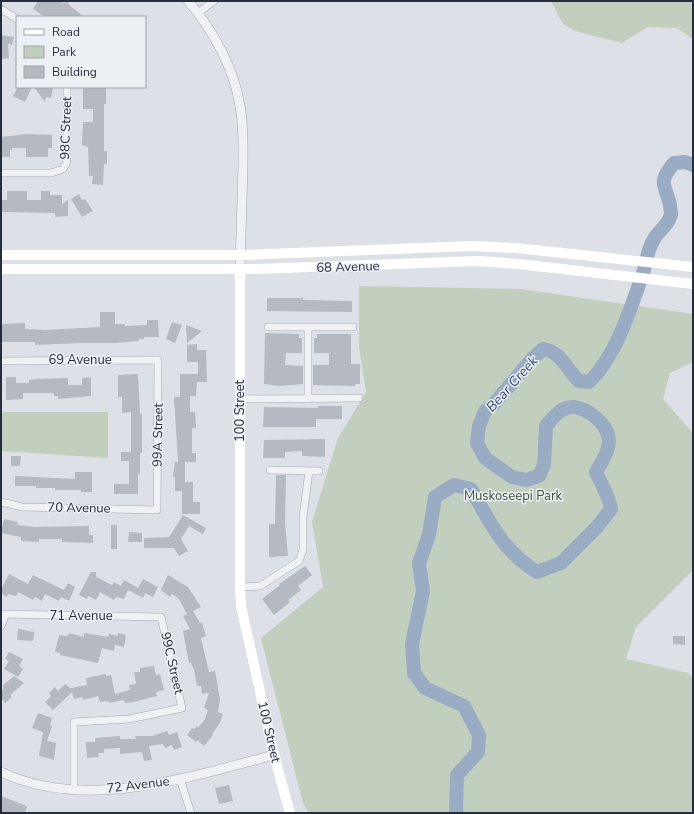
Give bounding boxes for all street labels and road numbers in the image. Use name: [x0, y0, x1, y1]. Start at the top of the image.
street label: 98C Street: [56, 96, 76, 160]
street label: 68 Avenue: [316, 257, 380, 277]
street label: 69 Avenue: [48, 351, 112, 369]
street label: 100 Street: [231, 379, 249, 442]
street label: 99A Street: [148, 402, 168, 467]
street label: 70 Avenue: [47, 498, 111, 518]
street label: 71 Avenue: [49, 607, 113, 625]
street label: 99C Street: [156, 630, 188, 696]
street label: 100 Street: [253, 700, 285, 765]
street label: 72 Avenue: [106, 772, 171, 798]

